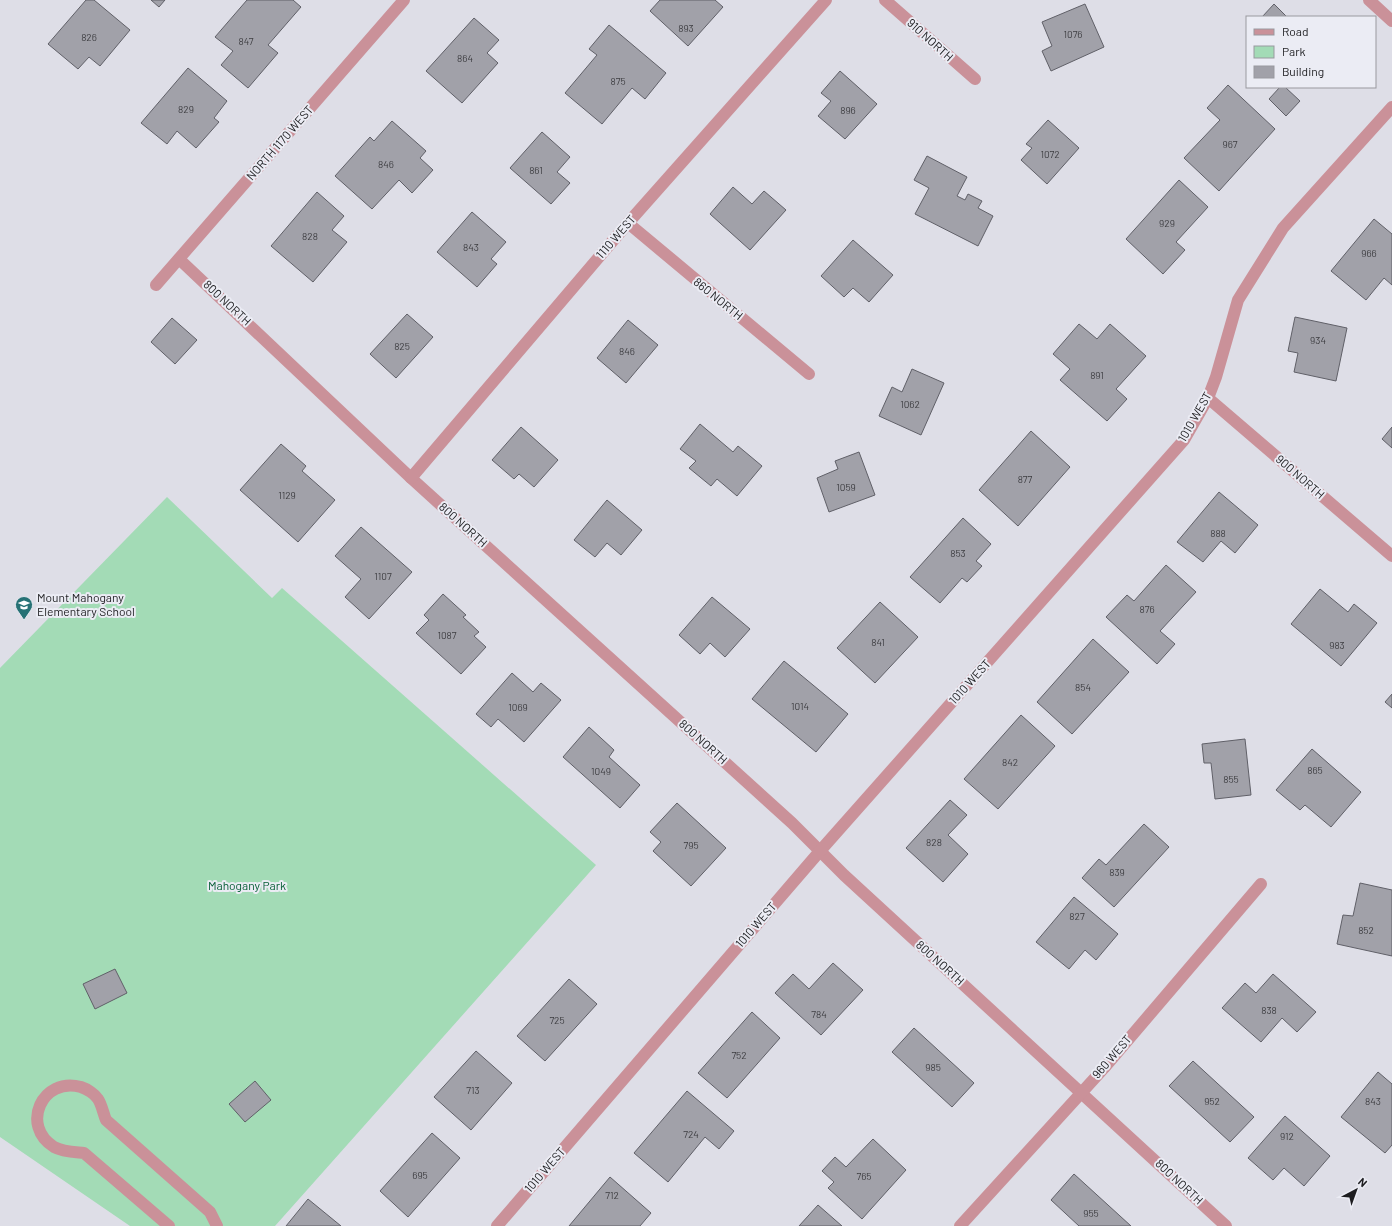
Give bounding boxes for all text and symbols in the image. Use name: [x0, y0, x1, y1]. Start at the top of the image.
street label: 910 NORTH: [905, 15, 957, 64]
legend: [1246, 16, 1376, 88]
house number: 893: [678, 22, 694, 34]
text: Road: [1282, 24, 1309, 38]
house number: 1076: [1063, 28, 1083, 40]
house number: 826: [81, 31, 97, 43]
house number: 847: [238, 35, 254, 47]
text: Park: [1282, 44, 1306, 58]
house number: 864: [457, 52, 473, 64]
text: Building: [1282, 64, 1324, 78]
house number: 875: [610, 75, 626, 87]
street label: NORTH 1170 WEST: [243, 102, 316, 183]
house number: 829: [178, 103, 194, 115]
house number: 896: [840, 104, 856, 116]
house number: 967: [1222, 138, 1238, 150]
house number: 1072: [1040, 148, 1060, 160]
house number: 846: [378, 158, 394, 170]
house number: 861: [529, 164, 543, 176]
street label: 1110 WEST: [593, 212, 638, 261]
house number: 929: [1159, 217, 1175, 229]
house number: 828: [302, 230, 318, 242]
house number: 843: [463, 241, 479, 253]
house number: 966: [1361, 247, 1377, 259]
street label: 860 NORTH: [691, 274, 746, 322]
street label: 800 NORTH: [201, 277, 254, 328]
house number: 934: [1310, 334, 1326, 346]
house number: 825: [394, 340, 410, 352]
house number: 846: [619, 345, 635, 357]
house number: 891: [1090, 369, 1104, 381]
street label: 1010 WEST: [1174, 389, 1214, 444]
house number: 1062: [900, 398, 920, 410]
street label: 900 NORTH: [1273, 451, 1328, 501]
house number: 877: [1018, 473, 1033, 485]
house number: 1059: [836, 481, 856, 493]
house number: 1129: [278, 489, 296, 501]
street label: 800 NORTH: [437, 499, 491, 549]
house number: 888: [1210, 527, 1226, 539]
house number: 853: [950, 547, 966, 559]
house number: 1107: [374, 570, 392, 582]
place label: Mount Mahogany Elementary School: [37, 590, 135, 618]
school or university icon: Mount Mahogany Elementary School: [14, 595, 34, 620]
house number: 876: [1139, 603, 1155, 615]
house number: 1087: [437, 629, 457, 641]
house number: 841: [871, 636, 885, 648]
house number: 983: [1329, 639, 1345, 651]
street label: 1010 WEST: [946, 656, 993, 707]
house number: 854: [1075, 681, 1091, 693]
house number: 1014: [791, 700, 809, 712]
house number: 1069: [508, 701, 528, 713]
street label: 800 NORTH: [677, 716, 731, 766]
house number: 842: [1002, 756, 1018, 768]
house number: 865: [1307, 764, 1323, 776]
house number: 1049: [591, 765, 611, 777]
house number: 855: [1223, 773, 1239, 785]
house number: 828: [926, 836, 942, 848]
house number: 795: [683, 839, 699, 851]
house number: 839: [1109, 866, 1125, 878]
park label: Mahogany Park: [208, 878, 286, 892]
street label: 1010 WEST: [732, 899, 779, 950]
house number: 827: [1069, 910, 1085, 922]
house number: 852: [1358, 924, 1374, 936]
street label: 800 NORTH: [914, 937, 968, 987]
house number: 838: [1261, 1004, 1277, 1016]
house number: 784: [811, 1008, 827, 1020]
house number: 725: [549, 1014, 565, 1026]
street label: 960 WEST: [1089, 1032, 1134, 1081]
house number: 752: [731, 1049, 747, 1061]
house number: 985: [925, 1061, 941, 1073]
house number: 713: [466, 1084, 480, 1096]
house number: 952: [1204, 1095, 1220, 1107]
house number: 843: [1365, 1095, 1381, 1107]
house number: 724: [683, 1128, 699, 1140]
house number: 912: [1280, 1130, 1294, 1142]
street label: 1010 WEST: [521, 1144, 568, 1195]
street label: 800 NORTH: [1153, 1156, 1206, 1207]
house number: 695: [412, 1169, 428, 1181]
house number: 765: [856, 1170, 872, 1182]
north arrow: [1336, 1170, 1376, 1210]
text: N: [1356, 1175, 1370, 1189]
house number: 712: [605, 1189, 619, 1201]
house number: 955: [1083, 1207, 1099, 1219]

